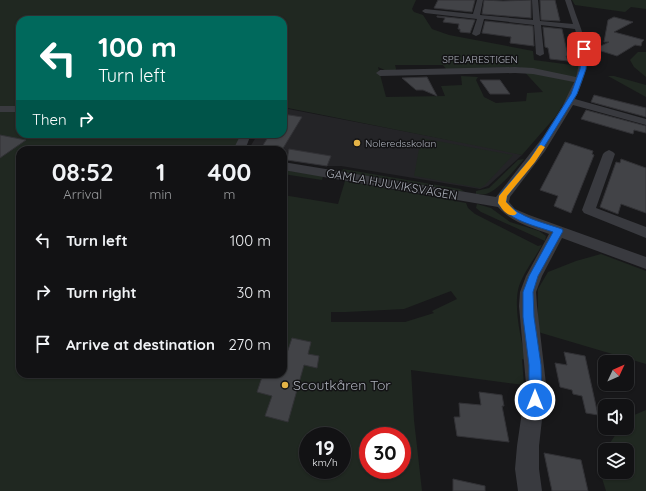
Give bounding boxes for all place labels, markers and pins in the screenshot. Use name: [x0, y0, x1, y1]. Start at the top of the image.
pin: [567, 32, 601, 66]
place label: Noleredsskolan: [365, 137, 436, 150]
marker: Noleredsskolan: [352, 138, 362, 148]
place label: Scoutkåren Tor: [293, 376, 391, 394]
marker: Scoutkåren Tor: [280, 380, 290, 390]

